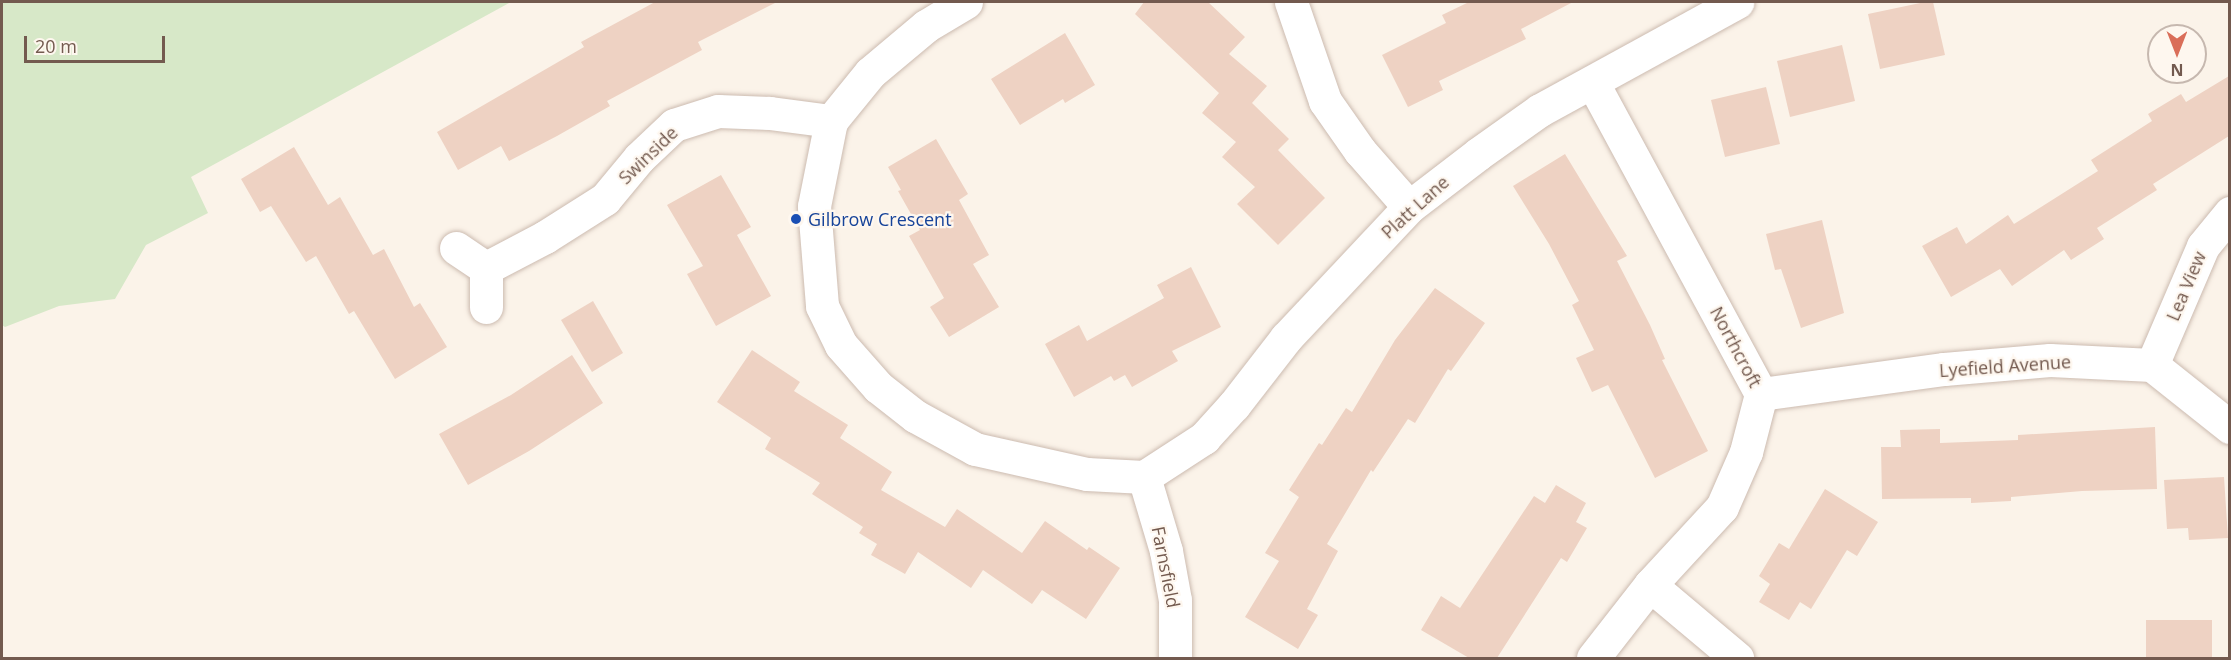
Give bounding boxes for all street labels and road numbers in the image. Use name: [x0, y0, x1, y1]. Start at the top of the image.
street label: Swinside: [614, 122, 682, 188]
street label: Platt Lane: [1377, 171, 1453, 243]
street label: Lea View: [2162, 248, 2210, 324]
street label: Northcroft: [1706, 303, 1766, 391]
street label: Lyefield Avenue: [1938, 351, 2072, 381]
street label: Farnsfield: [1148, 524, 1184, 610]

